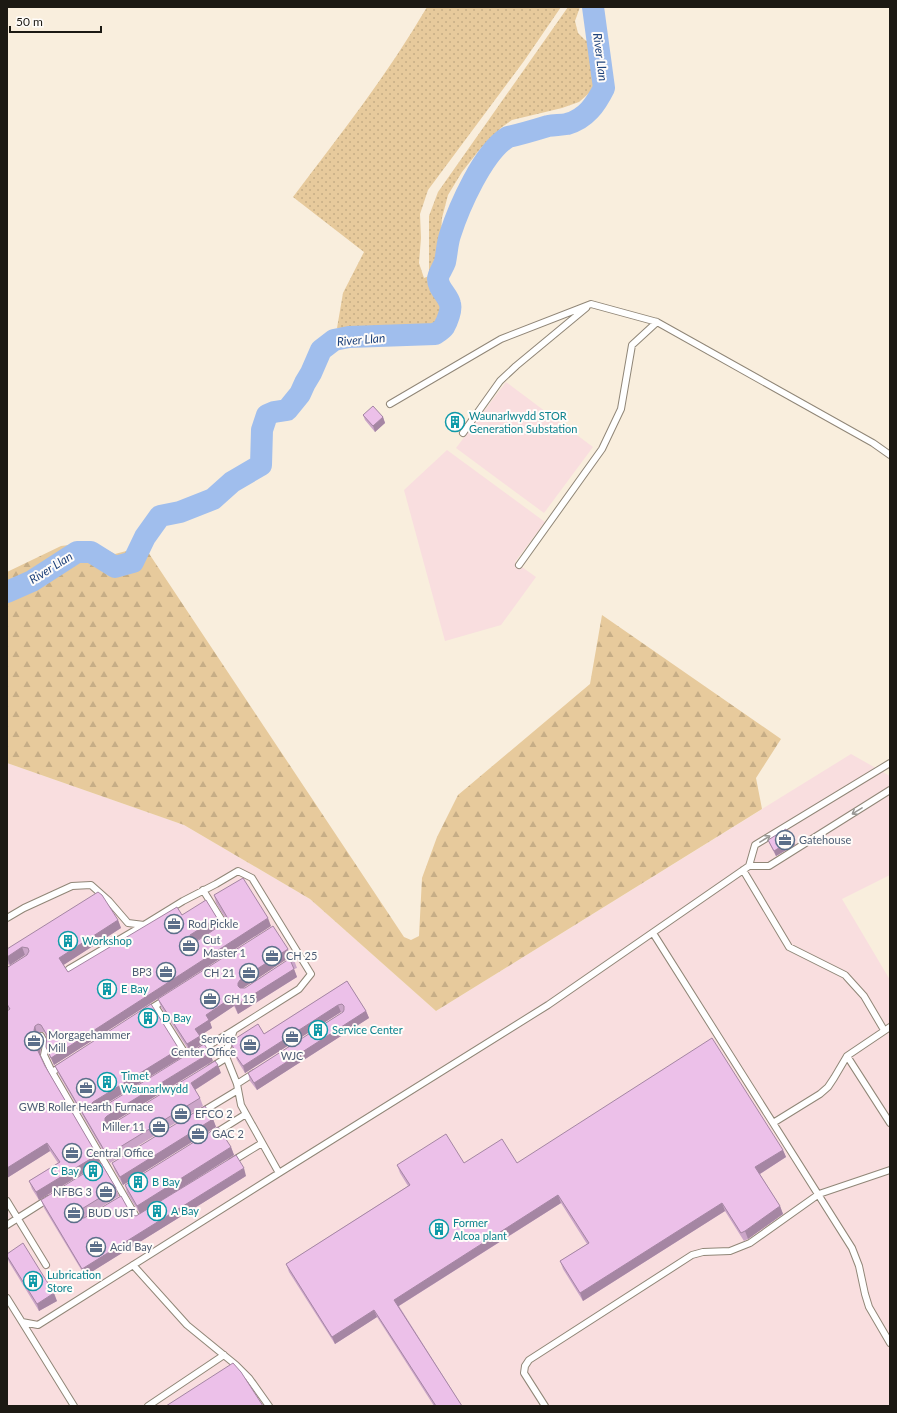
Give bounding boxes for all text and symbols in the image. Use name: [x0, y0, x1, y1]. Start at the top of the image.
scale bar: [10, 8, 101, 34]
text: 50 m: [16, 14, 43, 29]
water label: River Llan: [590, 32, 611, 82]
water label: River Llan: [336, 330, 386, 349]
place label: Waunarlwydd STOR Generation Substation: [469, 409, 577, 435]
building icon: Waunarlwydd STOR Generation Substation: [444, 411, 466, 433]
water label: River Llan: [26, 548, 75, 587]
one-way arrow: [852, 807, 863, 815]
office icon: Gatehouse: [774, 829, 796, 851]
place label: Gatehouse: [799, 833, 851, 846]
one-way arrow: [759, 835, 770, 843]
office icon: Rod Pickle: [163, 913, 185, 935]
place label: Rod Pickle: [188, 917, 238, 930]
building icon: Workshop: [57, 930, 79, 952]
place label: Cut Master 1: [203, 933, 246, 959]
place label: Workshop: [82, 934, 132, 947]
office icon: Cut Master 1: [178, 935, 200, 957]
office icon: CH 25: [261, 945, 283, 967]
place label: CH 25: [286, 949, 317, 962]
office icon: BP3: [155, 961, 177, 983]
office icon: CH 21: [238, 962, 260, 984]
place label: BP3: [132, 965, 152, 978]
place label: CH 21: [204, 966, 235, 979]
building icon: E Bay: [96, 978, 118, 1000]
place label: E Bay: [121, 982, 149, 995]
office icon: CH 15: [199, 988, 221, 1010]
place label: CH 15: [224, 992, 255, 1005]
building icon: D Bay: [137, 1007, 159, 1029]
place label: D Bay: [162, 1011, 192, 1024]
building icon: Service Center: [307, 1019, 329, 1041]
place label: Service Center: [332, 1023, 403, 1036]
office icon: WJC: [281, 1026, 303, 1048]
place label: Morgagehammer Mill: [48, 1028, 130, 1054]
office icon: Morgagehammer Mill: [23, 1030, 45, 1052]
place label: Service Center Office: [171, 1032, 236, 1058]
office icon: Service Center Office: [239, 1034, 261, 1056]
place label: WJC: [281, 1049, 304, 1062]
place label: Timet Waunarlwydd: [121, 1069, 188, 1095]
building icon: Timet Waunarlwydd: [96, 1071, 118, 1093]
office icon: GWB Roller Hearth Furnace: [75, 1077, 97, 1099]
place label: GWB Roller Hearth Furnace: [19, 1100, 153, 1113]
office icon: EFCO 2: [170, 1103, 192, 1125]
place label: EFCO 2: [195, 1107, 233, 1120]
office icon: Miller 11: [148, 1116, 170, 1138]
place label: Miller 11: [102, 1120, 145, 1133]
office icon: GAC 2: [187, 1123, 209, 1145]
place label: GAC 2: [212, 1127, 244, 1140]
office icon: Central Office: [61, 1142, 83, 1164]
place label: Central Office: [86, 1146, 154, 1159]
building icon: C Bay: [82, 1160, 104, 1182]
place label: C Bay: [51, 1164, 79, 1177]
building icon: B Bay: [127, 1171, 149, 1193]
place label: B Bay: [152, 1175, 180, 1188]
office icon: NFBG 3: [95, 1181, 117, 1203]
place label: NFBG 3: [53, 1185, 92, 1198]
building icon: A Bay: [146, 1200, 168, 1222]
office icon: BUD UST: [63, 1202, 85, 1224]
place label: A Bay: [171, 1204, 199, 1217]
place label: BUD UST: [88, 1206, 135, 1219]
place label: Former Alcoa plant: [453, 1216, 507, 1242]
building icon: Former Alcoa plant: [428, 1218, 450, 1240]
office icon: Acid Bay: [85, 1236, 107, 1258]
place label: Acid Bay: [110, 1240, 153, 1253]
place label: Lubrication Store: [47, 1268, 101, 1294]
building icon: Lubrication Store: [22, 1270, 44, 1292]

